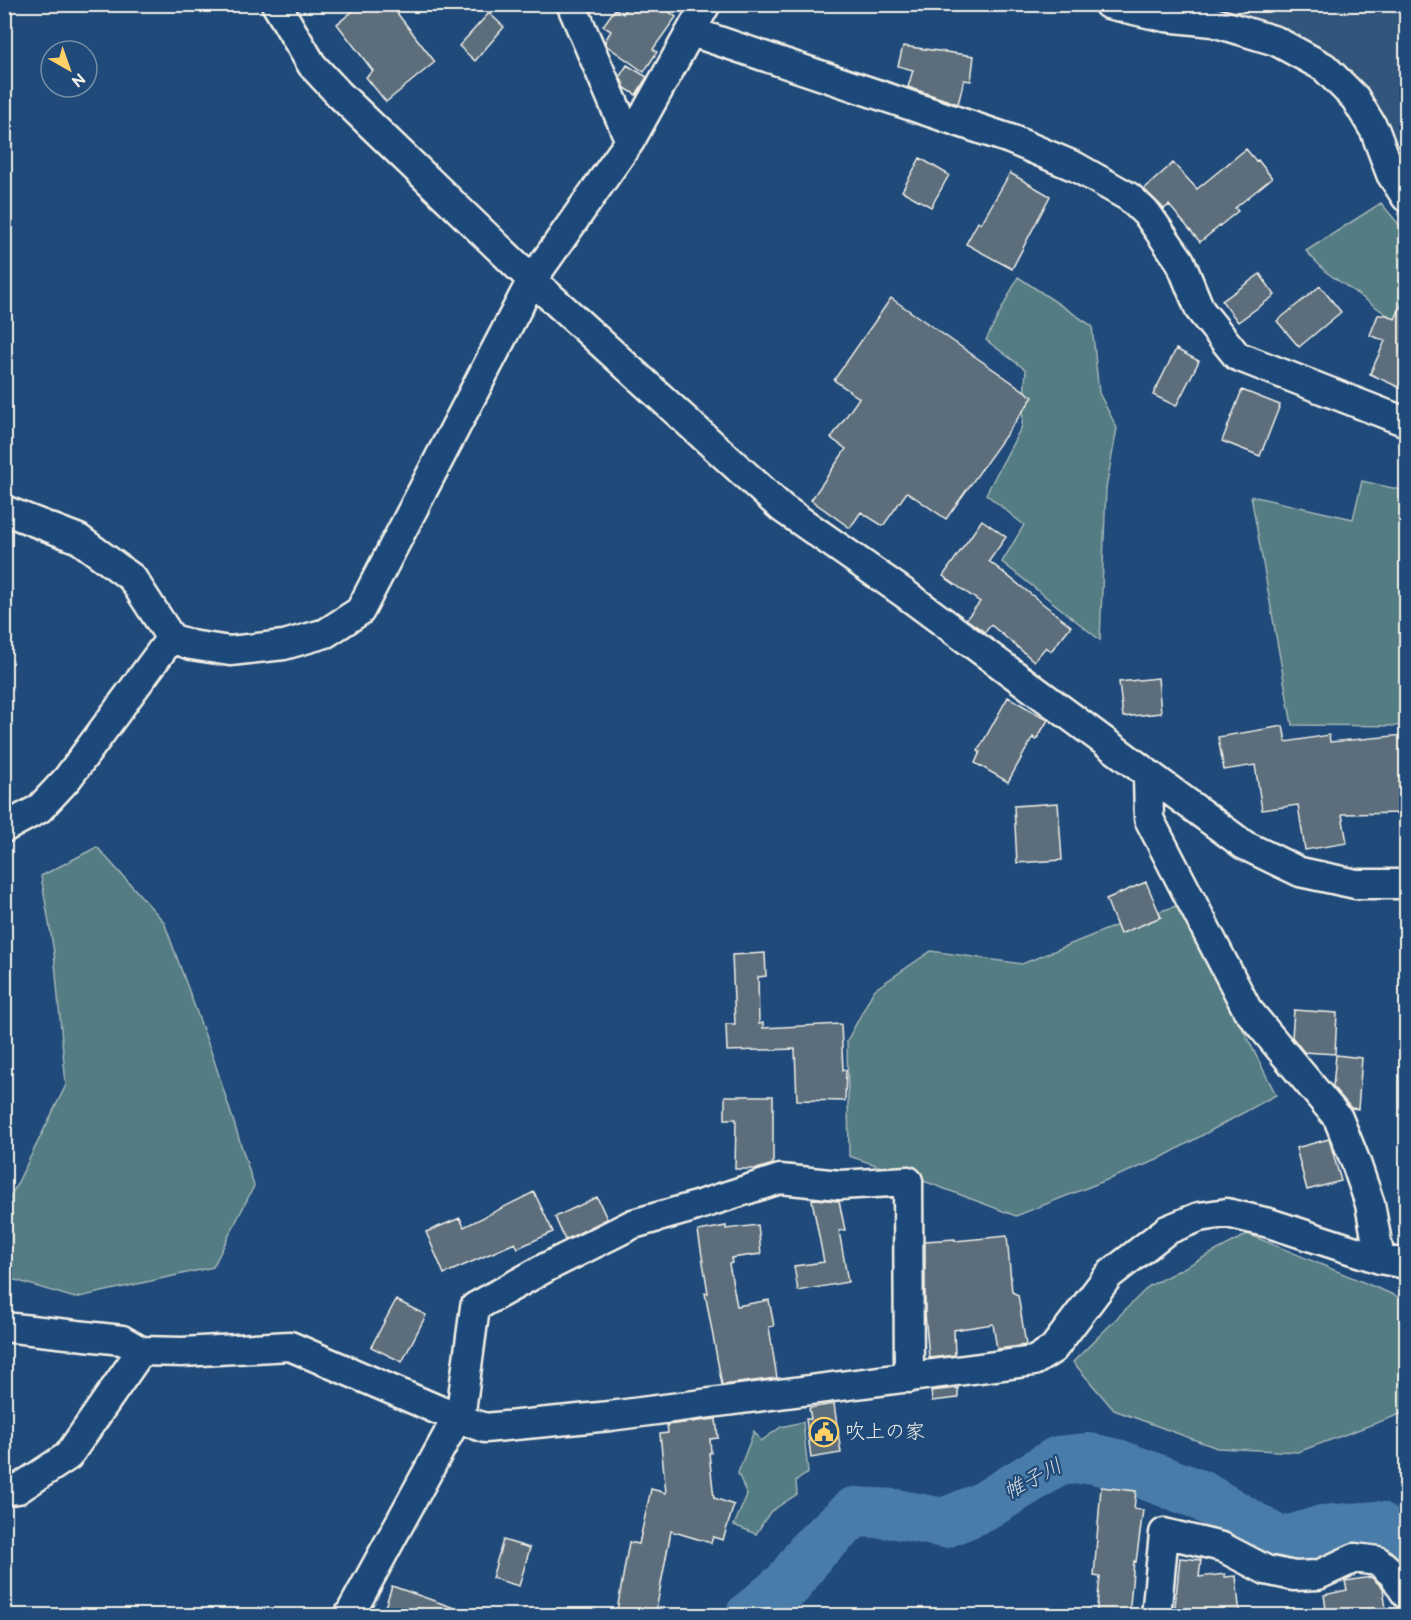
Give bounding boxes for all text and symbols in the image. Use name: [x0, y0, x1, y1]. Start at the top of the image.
north arrow: [39, 39, 99, 99]
text: N: [67, 68, 88, 90]
public building icon: 吹上の家: [808, 1416, 840, 1448]
place label: 吹上の家: [845, 1420, 925, 1444]
water label: 帷子川: [999, 1453, 1067, 1505]

